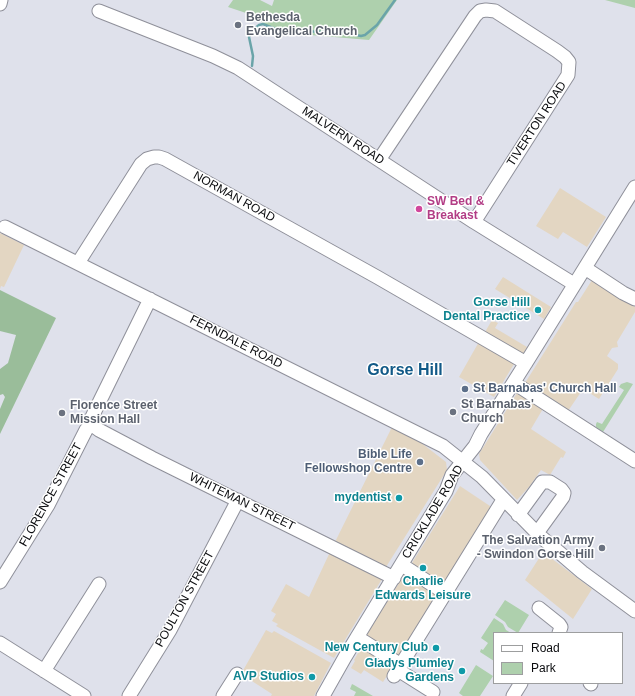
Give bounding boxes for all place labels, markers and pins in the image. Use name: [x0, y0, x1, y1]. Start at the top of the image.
place label: Bethesda Evangelical Church: [246, 11, 357, 39]
marker: Bethesda Evangelical Church: [233, 20, 243, 30]
place label: SW Bed & Breakast: [427, 195, 484, 223]
marker: SW Bed & Breakast: [414, 204, 424, 214]
place label: Gorse Hill Dental Practice: [443, 296, 530, 324]
marker: Gorse Hill Dental Practice: [533, 305, 543, 315]
place label: St Barnabas' Church Hall: [473, 382, 617, 396]
marker: St Barnabas' Church Hall: [460, 384, 470, 394]
place label: St Barnabas' Church: [461, 398, 534, 426]
place label: Florence Street Mission Hall: [70, 399, 157, 427]
marker: St Barnabas' Church: [448, 407, 458, 417]
marker: Florence Street Mission Hall: [57, 408, 67, 418]
place label: Bible Life Fellowshop Centre: [305, 448, 412, 476]
marker: Bible Life Fellowshop Centre: [415, 457, 425, 467]
place label: mydentist: [334, 491, 391, 505]
marker: mydentist: [394, 493, 404, 503]
place label: The Salvation Army - Swindon Gorse Hill: [477, 534, 594, 562]
marker: The Salvation Army - Swindon Gorse Hill: [597, 543, 607, 553]
marker: Charlie Edwards Leisure: [418, 563, 428, 573]
place label: Charlie Edwards Leisure: [375, 575, 471, 603]
place label: New Century Club: [325, 641, 428, 655]
marker: New Century Club: [431, 643, 441, 653]
place label: Gladys Plumley Gardens: [365, 657, 454, 685]
marker: Gladys Plumley Gardens: [457, 666, 467, 676]
place label: AVP Studios: [233, 670, 304, 684]
marker: AVP Studios: [307, 672, 317, 682]

